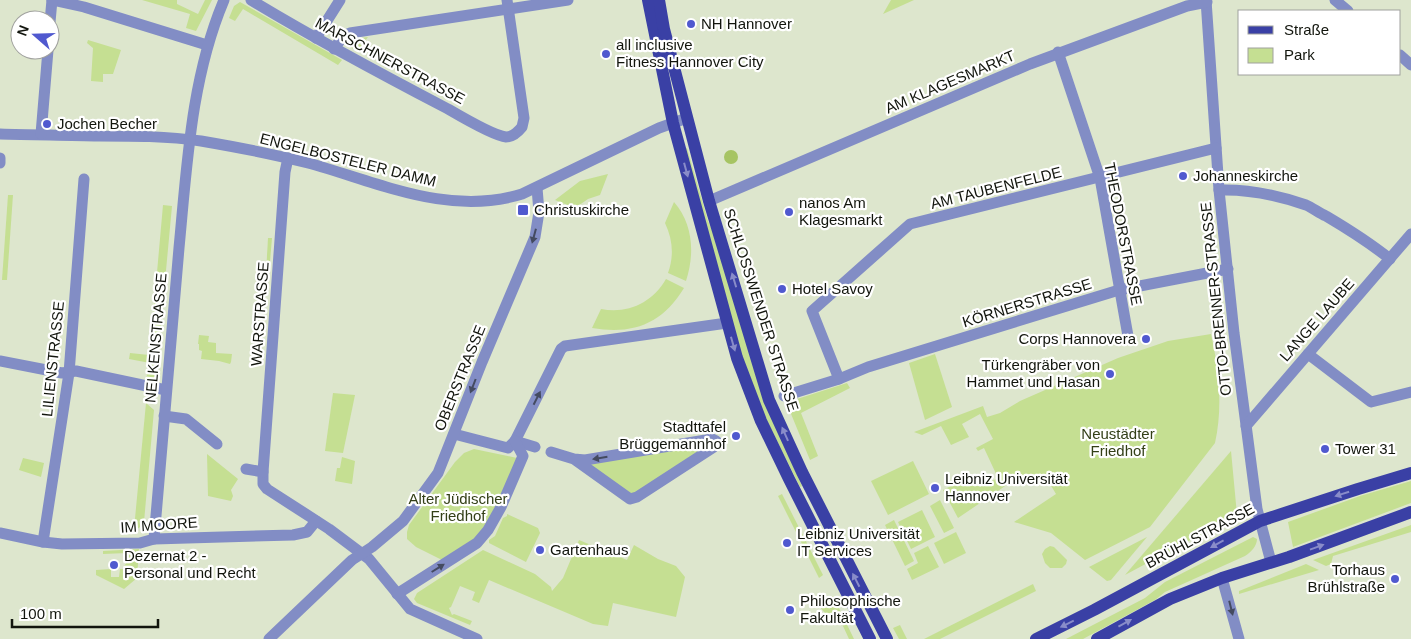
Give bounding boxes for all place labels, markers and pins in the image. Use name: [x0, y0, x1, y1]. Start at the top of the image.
place label: NH Hannover: [701, 15, 792, 32]
marker: NH Hannover: [685, 18, 697, 30]
place label: all inclusive Fitness Hannover City: [616, 36, 764, 70]
marker: all inclusive Fitness Hannover City: [600, 48, 612, 60]
place label: Jochen Becher: [57, 115, 157, 132]
marker: Jochen Becher: [41, 118, 53, 130]
place label: Johanneskirche: [1193, 167, 1298, 184]
marker: Johanneskirche: [1177, 170, 1189, 182]
place label: nanos Am Klagesmarkt: [799, 194, 883, 228]
place label: Christuskirche: [534, 201, 629, 218]
marker: Christuskirche: [516, 203, 530, 217]
marker: nanos Am Klagesmarkt: [783, 206, 795, 218]
place label: Hotel Savoy: [792, 280, 873, 297]
marker: Hotel Savoy: [776, 283, 788, 295]
place label: Corps Hannovera: [1018, 330, 1137, 347]
marker: Corps Hannovera: [1140, 333, 1152, 345]
place label: Türkengräber von Hammet und Hasan: [967, 356, 1100, 390]
marker: Türkengräber von Hammet und Hasan: [1104, 368, 1116, 380]
place label: Stadttafel Brüggemannhof: [619, 418, 727, 452]
marker: Stadttafel Brüggemannhof: [730, 430, 742, 442]
place label: Tower 31: [1335, 440, 1396, 457]
marker: Tower 31: [1319, 443, 1331, 455]
place label: Leibniz Universität Hannover: [945, 470, 1068, 504]
marker: Leibniz Universität Hannover: [929, 482, 941, 494]
place label: Leibniz Universität IT Services: [797, 525, 920, 559]
marker: Leibniz Universität IT Services: [781, 537, 793, 549]
place label: Gartenhaus: [550, 541, 628, 558]
marker: Gartenhaus: [534, 544, 546, 556]
place label: Dezernat 2 - Personal und Recht: [124, 547, 257, 581]
marker: Dezernat 2 - Personal und Recht: [108, 559, 120, 571]
place label: Torhaus Brühlstraße: [1307, 561, 1385, 595]
marker: Torhaus Brühlstraße: [1389, 573, 1401, 585]
place label: Philosophische Fakultät: [800, 592, 901, 626]
marker: Philosophische Fakultät: [784, 604, 796, 616]

